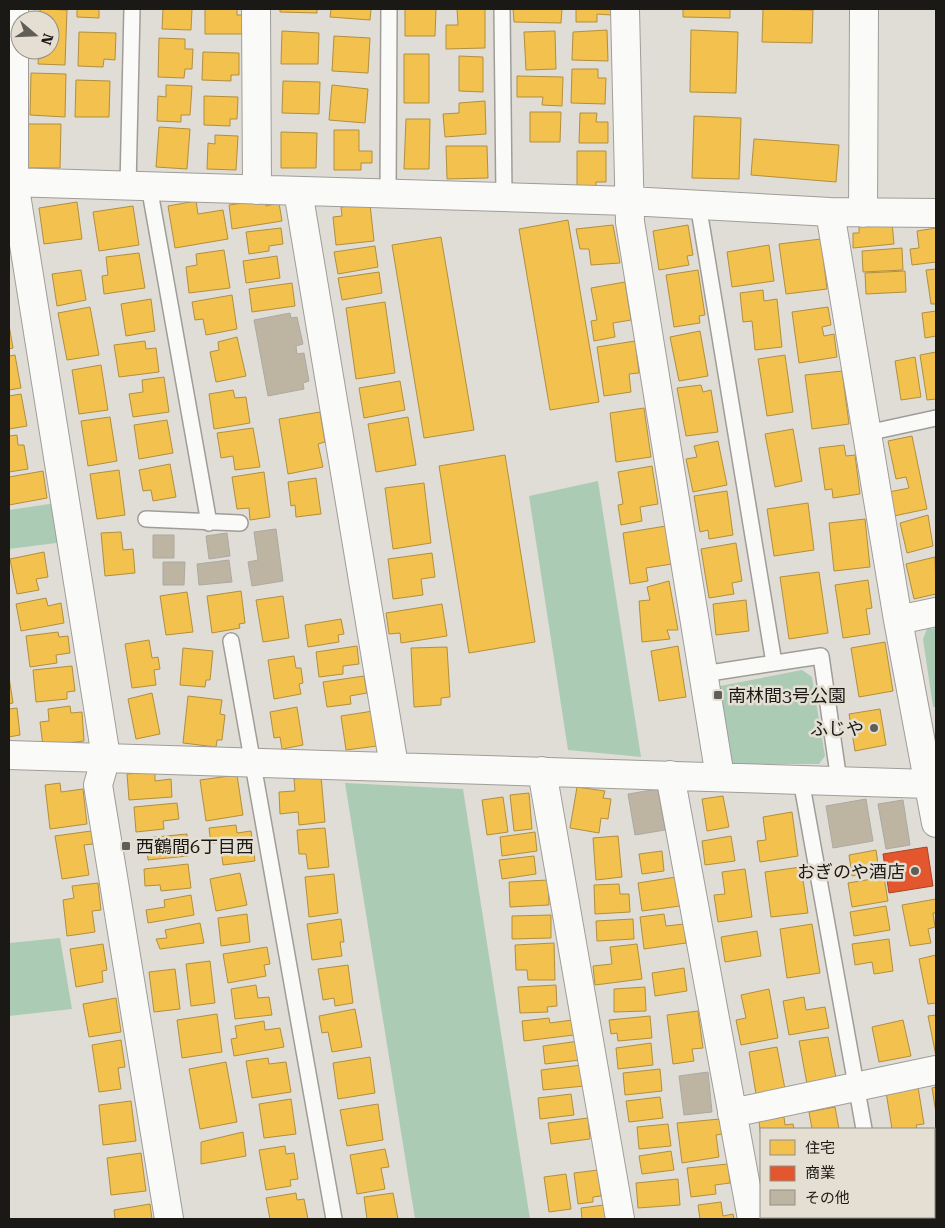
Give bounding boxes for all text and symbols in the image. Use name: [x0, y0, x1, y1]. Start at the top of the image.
north arrow: [10, 10, 60, 60]
text: N: [38, 32, 57, 47]
place label: 南林間3号公園: [728, 685, 846, 706]
marker: 南林間3号公園: [712, 689, 724, 701]
place label: ふじや: [810, 718, 864, 739]
marker: ふじや: [868, 722, 880, 734]
place label: 西鶴間6丁目西: [136, 836, 254, 857]
marker: 西鶴間6丁目西: [120, 840, 132, 852]
place label: おぎのや酒店: [797, 861, 905, 882]
marker: おぎのや酒店: [909, 865, 921, 877]
legend: [760, 1128, 935, 1218]
text: 住宅: [805, 1139, 835, 1157]
text: 商業: [805, 1164, 835, 1182]
text: その他: [805, 1189, 850, 1207]

